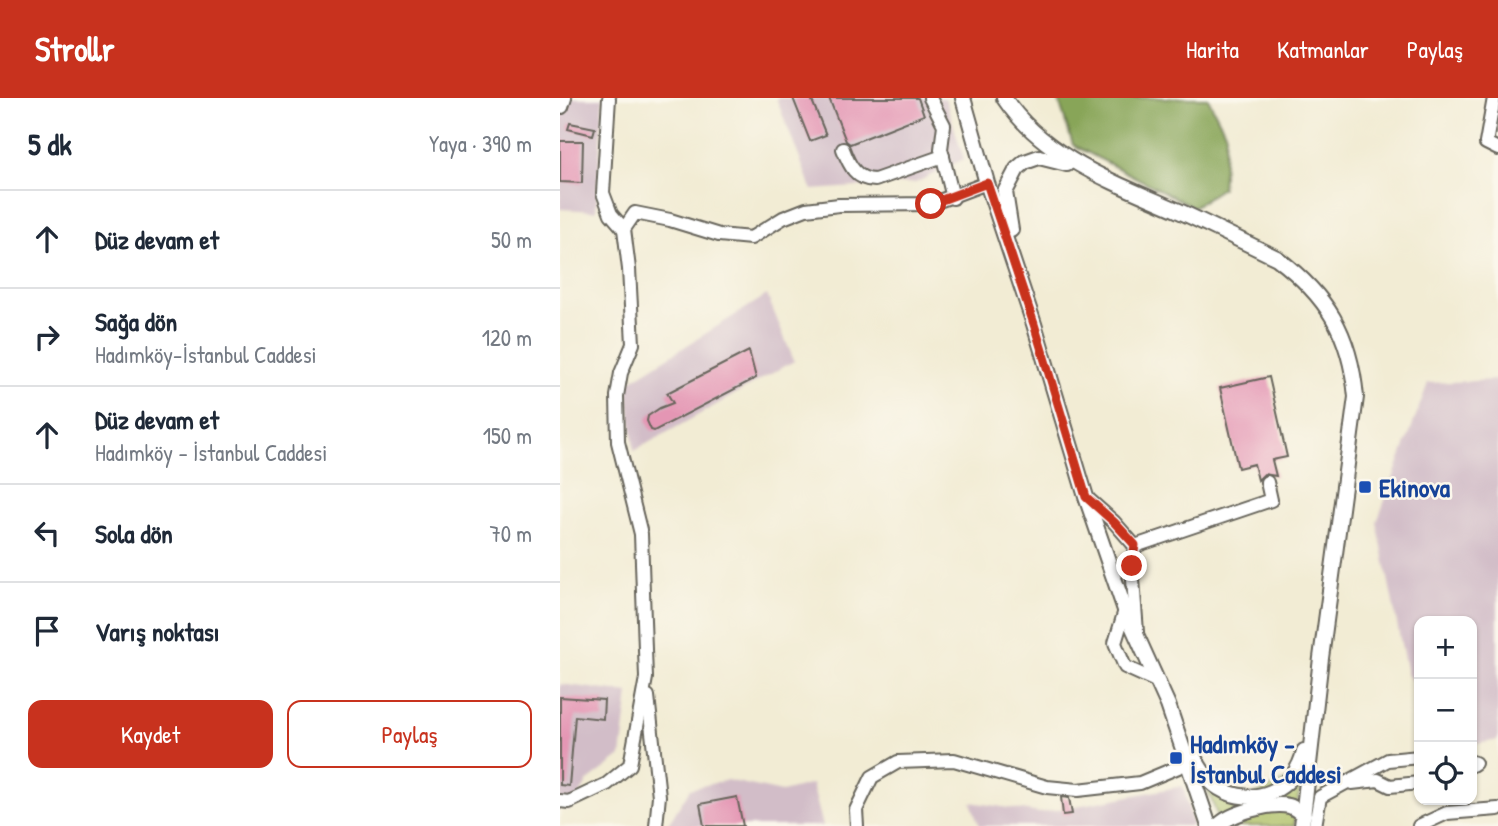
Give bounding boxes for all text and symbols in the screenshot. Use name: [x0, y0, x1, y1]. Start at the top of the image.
text: Strollr: [35, 27, 114, 71]
text: Harita: [1186, 33, 1239, 65]
text: Katmanlar: [1277, 33, 1369, 65]
text: Paylaş: [1407, 33, 1463, 65]
text: 5 dk: [28, 124, 72, 164]
text: Yaya · 390 m: [429, 128, 532, 159]
route start: [915, 188, 946, 219]
icon: ahead: [28, 220, 66, 258]
text: Düz devam et: [95, 222, 219, 257]
text: 50 m: [491, 224, 532, 255]
text: Sağa dön: [95, 304, 177, 339]
icon: right: [28, 318, 66, 356]
text: 120 m: [482, 322, 532, 353]
text: Hadımköy-İstanbul Caddesi: [95, 339, 317, 370]
text: Düz devam et: [95, 402, 219, 437]
icon: ahead: [28, 416, 66, 454]
text: 150 m: [483, 420, 532, 451]
text: Hadımköy - İstanbul Caddesi: [95, 437, 327, 468]
place label: Ekinova: [1379, 470, 1451, 505]
marker: Ekinova: [1357, 479, 1373, 495]
icon: left: [28, 514, 66, 552]
text: Sola dön: [95, 516, 173, 551]
text: 70 m: [489, 518, 532, 549]
route end: [1116, 550, 1147, 581]
icon: arrive: [28, 612, 66, 650]
text: Varış noktası: [95, 614, 220, 649]
map controls: [1414, 616, 1477, 805]
button: +: [1414, 616, 1477, 679]
button: −: [1414, 679, 1477, 742]
button: Kaydet: [28, 700, 273, 768]
button: Paylaş: [287, 700, 532, 768]
place label: Hadımköy - İstanbul Caddesi: [1190, 726, 1342, 791]
button: locate: [1414, 742, 1477, 805]
marker: Hadımköy - İstanbul Caddesi: [1168, 750, 1184, 766]

